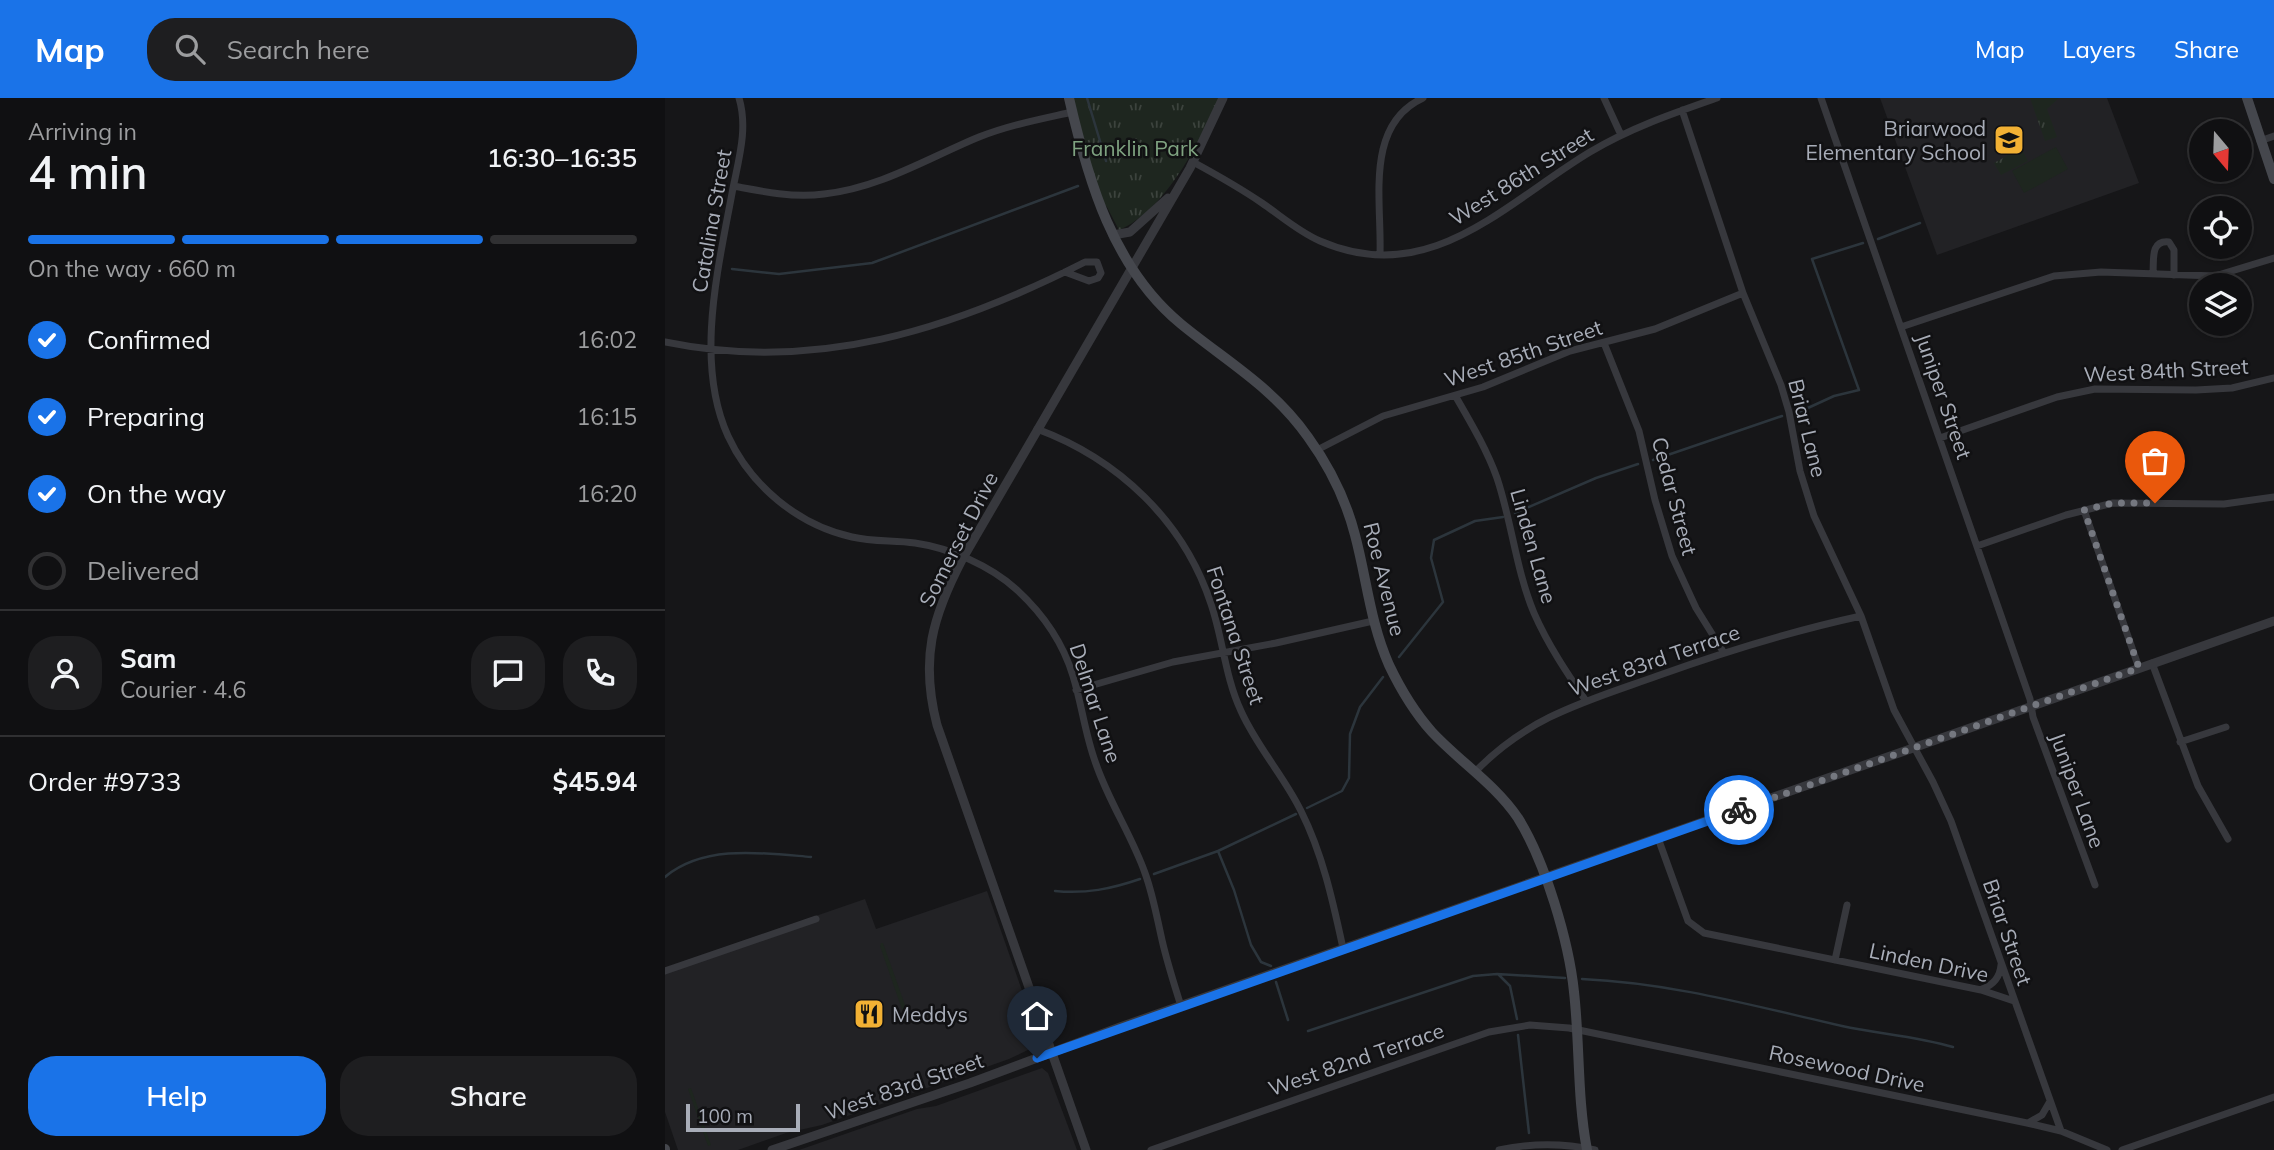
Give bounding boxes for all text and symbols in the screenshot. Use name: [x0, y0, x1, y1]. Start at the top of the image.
search box: [147, 18, 637, 81]
text: Map: [35, 29, 105, 70]
icon: search: [171, 30, 209, 68]
text: Search here: [227, 33, 370, 66]
text: Map: [1975, 34, 2024, 64]
text: Layers: [2062, 34, 2136, 64]
text: Share: [2174, 34, 2239, 64]
place label: Briarwood Elementary School: [1805, 115, 1986, 165]
text: Arriving in: [28, 117, 137, 146]
north arrow: [2189, 119, 2252, 182]
map controls: [2189, 119, 2252, 336]
street label: West 86th Street: [1444, 121, 1598, 231]
school or university icon: Briarwood Elementary School: [1992, 123, 2026, 157]
park label: Franklin Park: [1072, 135, 1199, 161]
text: 16:30–16:35: [487, 141, 637, 174]
text: 4 min: [28, 143, 147, 201]
street label: Catalina Street: [686, 147, 736, 295]
button: locate: [2189, 196, 2252, 259]
text: On the way · 660 m: [28, 254, 236, 283]
button: layers: [2189, 273, 2252, 336]
street label: West 85th Street: [1441, 314, 1605, 392]
icon: check: [28, 321, 66, 359]
text: Confirmed: [87, 323, 211, 356]
text: 16:02: [577, 325, 637, 354]
street label: Juniper Street: [1910, 330, 1978, 462]
street label: West 84th Street: [2083, 353, 2249, 387]
street label: Briar Lane: [1783, 376, 1833, 480]
icon: check: [28, 398, 66, 436]
text: Preparing: [87, 400, 205, 433]
text: 16:15: [577, 402, 637, 431]
pin: [2125, 431, 2185, 503]
street label: Cedar Street: [1647, 434, 1703, 558]
icon: bag: [2136, 442, 2174, 480]
street label: Somerset Drive: [913, 467, 1003, 611]
icon: check: [28, 475, 66, 513]
text: On the way: [87, 477, 226, 510]
text: 16:20: [577, 479, 637, 508]
street label: Linden Lane: [1505, 486, 1563, 606]
street label: Roe Avenue: [1358, 519, 1412, 639]
text: Delivered: [87, 554, 200, 587]
street label: Fontana Street: [1201, 562, 1271, 708]
street label: West 83rd Terrace: [1565, 619, 1743, 701]
button: person: [28, 636, 102, 710]
button: chat: [471, 636, 545, 710]
button: phone: [563, 636, 637, 710]
street label: Delmar Lane: [1064, 640, 1128, 766]
text: Sam: [120, 642, 176, 675]
text: Courier · 4.6: [120, 675, 246, 704]
street label: Juniper Lane: [2045, 729, 2111, 851]
text: Order #9733: [28, 765, 181, 798]
text: $45.94: [553, 765, 637, 798]
courier: [1704, 775, 1774, 845]
icon: bike: [1720, 791, 1758, 829]
street label: Briar Street: [1978, 875, 2038, 989]
street label: Linden Drive: [1867, 937, 1991, 987]
pin: [1007, 986, 1067, 1058]
restaurant icon: Meddys: [852, 997, 886, 1031]
icon: home: [1018, 997, 1056, 1035]
place label: Meddys: [892, 1001, 968, 1027]
street label: West 82nd Terrace: [1265, 1017, 1447, 1101]
street label: Rosewood Drive: [1767, 1039, 1927, 1097]
street label: West 83rd Street: [822, 1047, 986, 1125]
button: Help: [28, 1056, 326, 1136]
button: Share: [340, 1056, 637, 1136]
scale bar: [686, 1101, 800, 1133]
text: 100 m: [697, 1104, 753, 1128]

